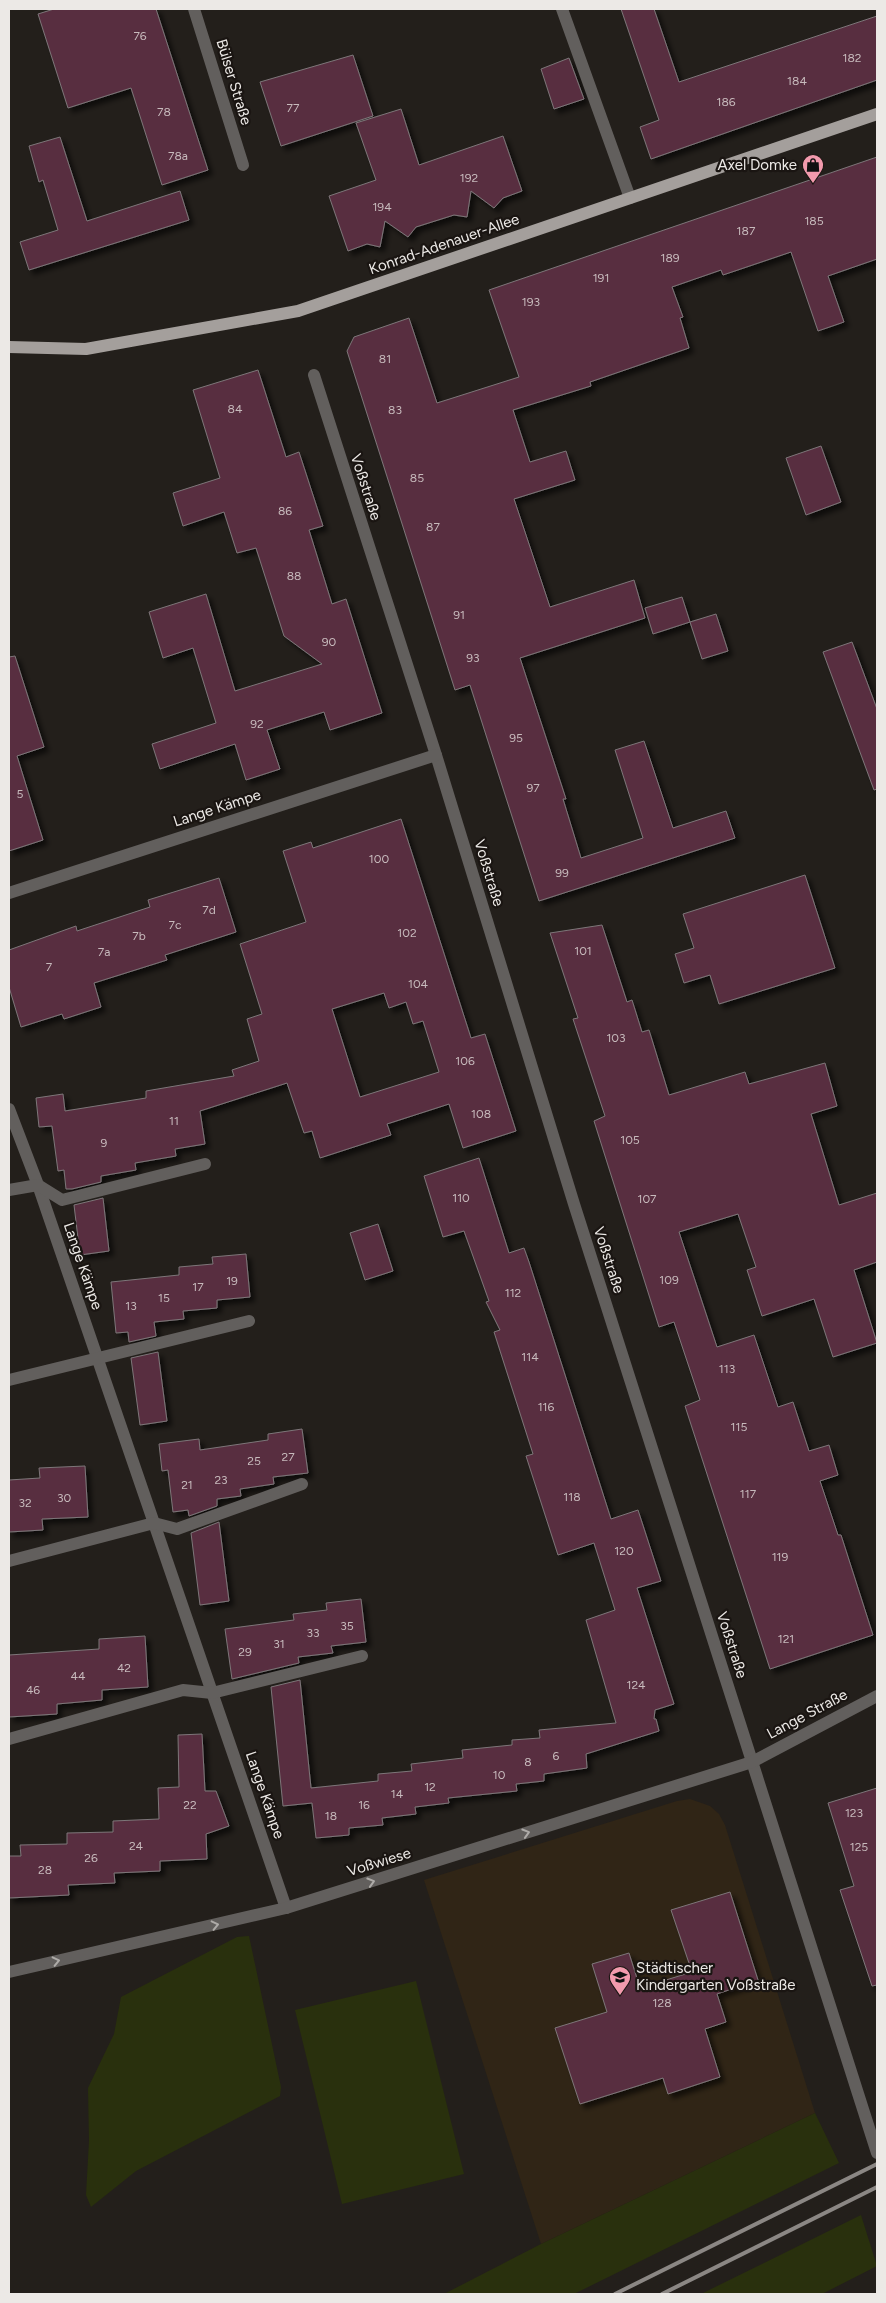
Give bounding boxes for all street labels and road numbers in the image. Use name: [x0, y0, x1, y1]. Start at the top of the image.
street label: Bülser Straße: [212, 37, 256, 127]
street label: Konrad-Adenauer-Allee: [366, 210, 522, 278]
street label: Voßstraße: [347, 451, 385, 523]
street label: Lange Kämpe: [171, 785, 263, 831]
street label: Voßstraße: [470, 837, 508, 909]
street label: Lange Kämpe: [60, 1220, 106, 1312]
street label: Voßstraße: [590, 1224, 628, 1296]
street label: Voßstraße: [713, 1609, 751, 1681]
street label: Lange Straße: [764, 1685, 850, 1743]
street label: Lange Kämpe: [242, 1749, 288, 1841]
street label: Voßwiese: [345, 1844, 413, 1880]

